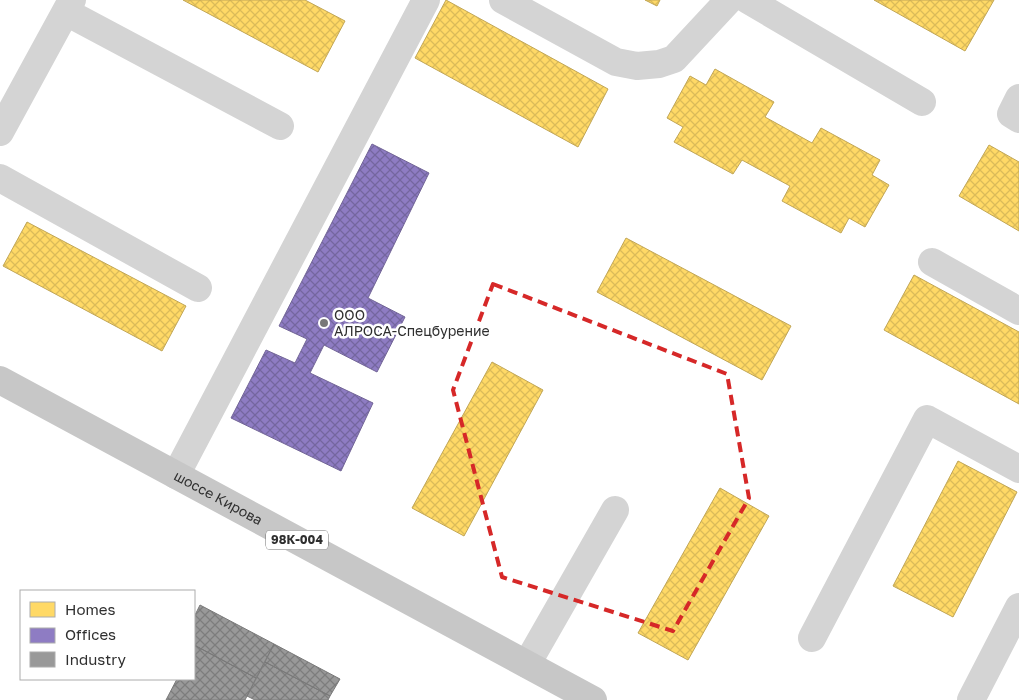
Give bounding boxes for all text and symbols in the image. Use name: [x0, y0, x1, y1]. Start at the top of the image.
place label: ООО АЛРОСА-Спецбурение: [334, 306, 490, 339]
marker: ООО АЛРОСА-Спецбурение: [318, 317, 330, 329]
street label: шоссе Кирова: [171, 467, 266, 528]
road number: 98К-004: [266, 530, 328, 550]
legend: [20, 590, 195, 680]
text: Homes: [65, 600, 115, 618]
text: Offices: [65, 625, 116, 643]
text: Industry: [65, 650, 126, 668]

